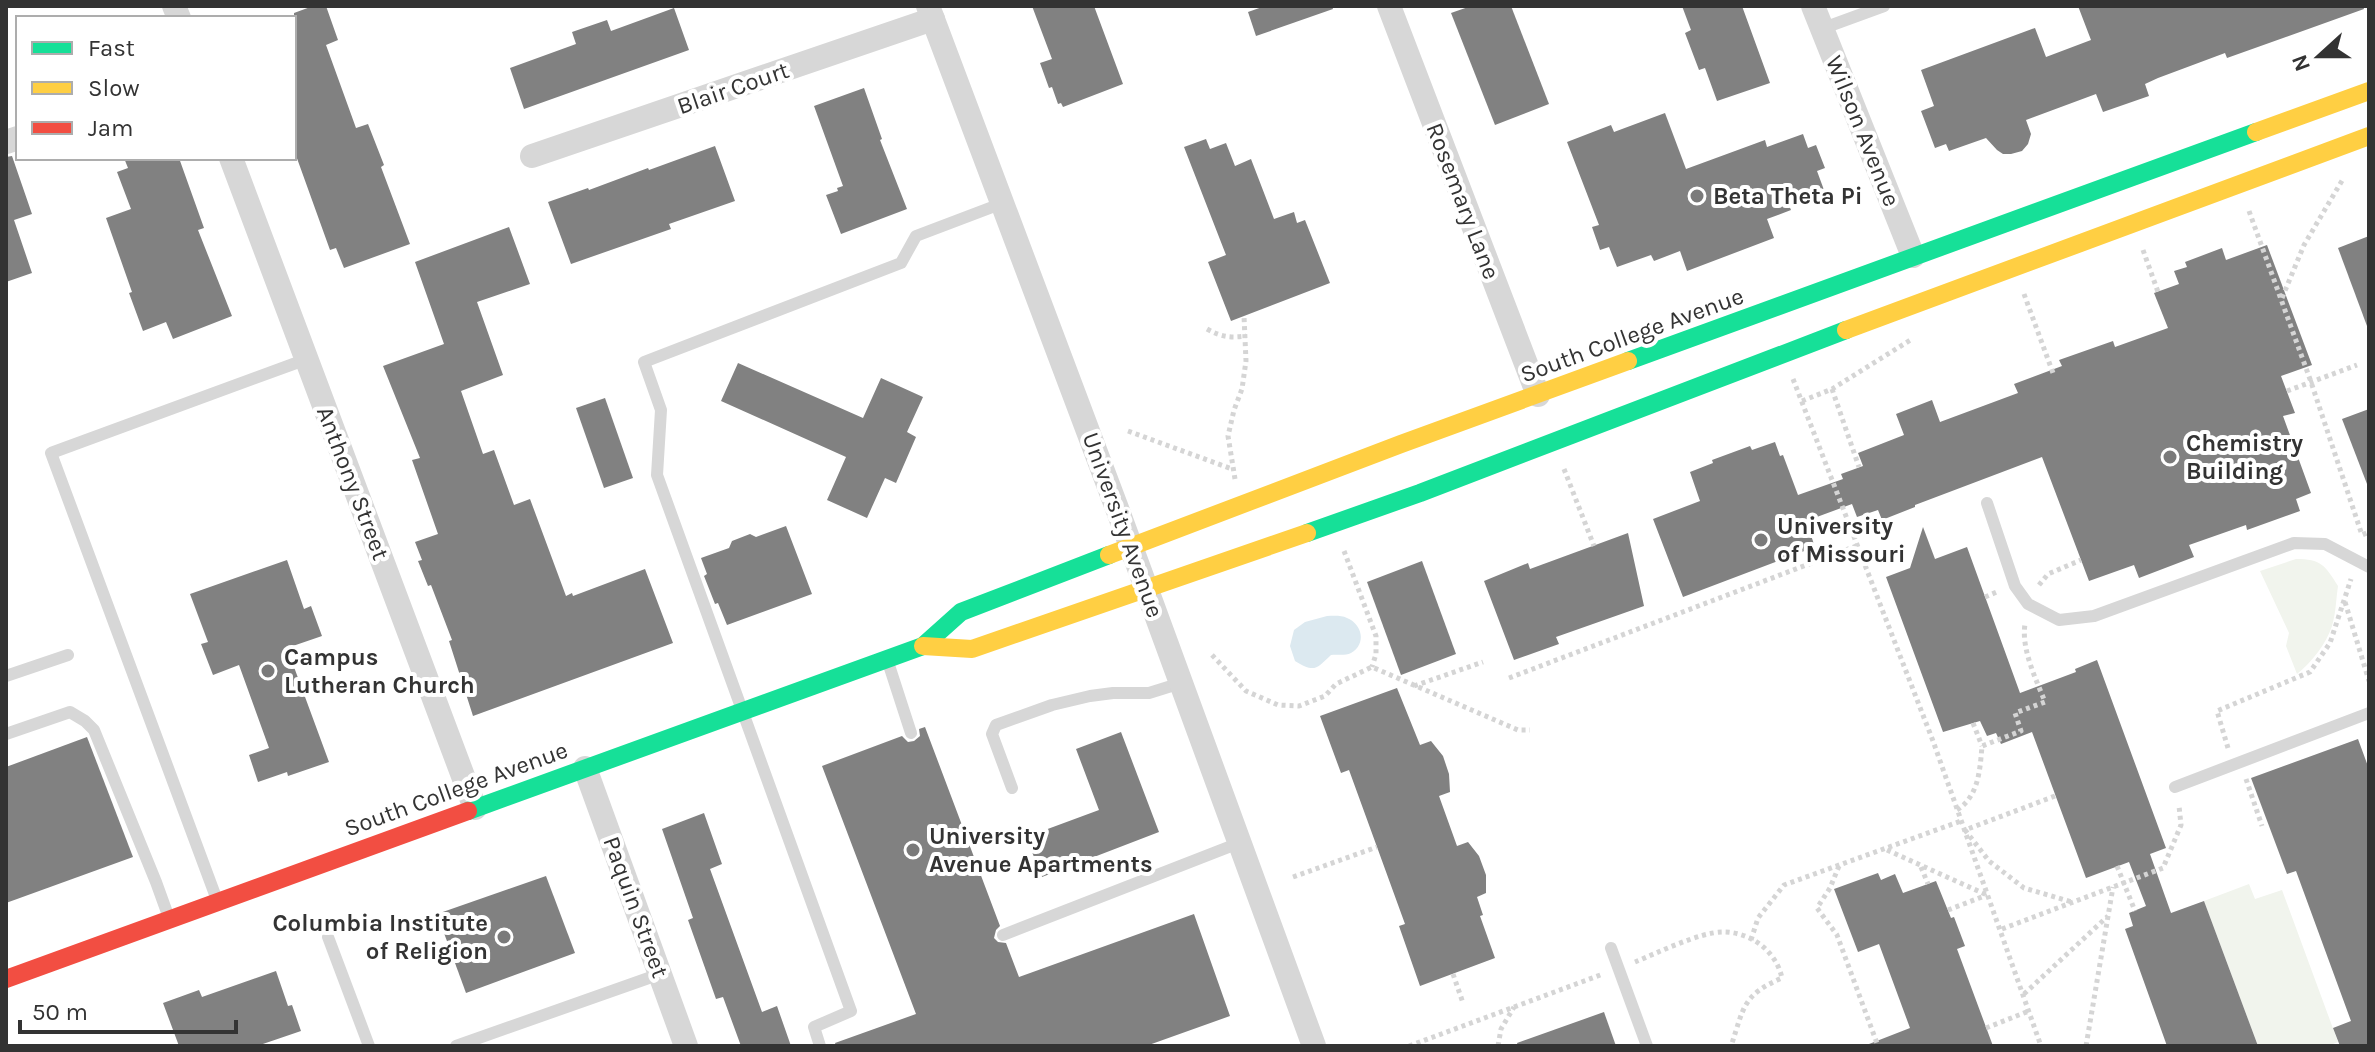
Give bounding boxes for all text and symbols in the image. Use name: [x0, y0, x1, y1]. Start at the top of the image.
legend: [16, 16, 296, 160]
north arrow: [2279, 16, 2359, 96]
text: Fast: [88, 34, 135, 62]
street label: Wilson Avenue: [1820, 51, 1906, 211]
text: N: [2286, 51, 2316, 75]
street label: Blair Court: [673, 56, 793, 120]
text: Slow: [88, 74, 140, 102]
text: Jam: [88, 114, 133, 142]
street label: Rosemary Lane: [1420, 119, 1506, 283]
place label: Beta Theta Pi: [1713, 182, 1863, 210]
marker: Beta Theta Pi: [1688, 187, 1706, 205]
street label: South College Avenue: [1517, 282, 1747, 388]
street label: Anthony Street: [311, 402, 395, 564]
street label: University Avenue: [1076, 429, 1170, 621]
place label: Chemistry Building: [2186, 429, 2303, 485]
marker: Chemistry Building: [2161, 448, 2179, 466]
place label: University of Missouri: [1777, 512, 1906, 568]
marker: University of Missouri: [1752, 531, 1770, 549]
place label: Campus Lutheran Church: [284, 643, 475, 699]
marker: Campus Lutheran Church: [259, 662, 277, 680]
street label: South College Avenue: [341, 736, 571, 842]
place label: University Avenue Apartments: [929, 822, 1153, 878]
street label: Paquin Street: [597, 833, 675, 981]
marker: University Avenue Apartments: [904, 841, 922, 859]
place label: Columbia Institute of Religion: [272, 909, 488, 965]
marker: Columbia Institute of Religion: [495, 928, 513, 946]
scale bar: [20, 984, 236, 1034]
text: 50 m: [32, 998, 88, 1026]

